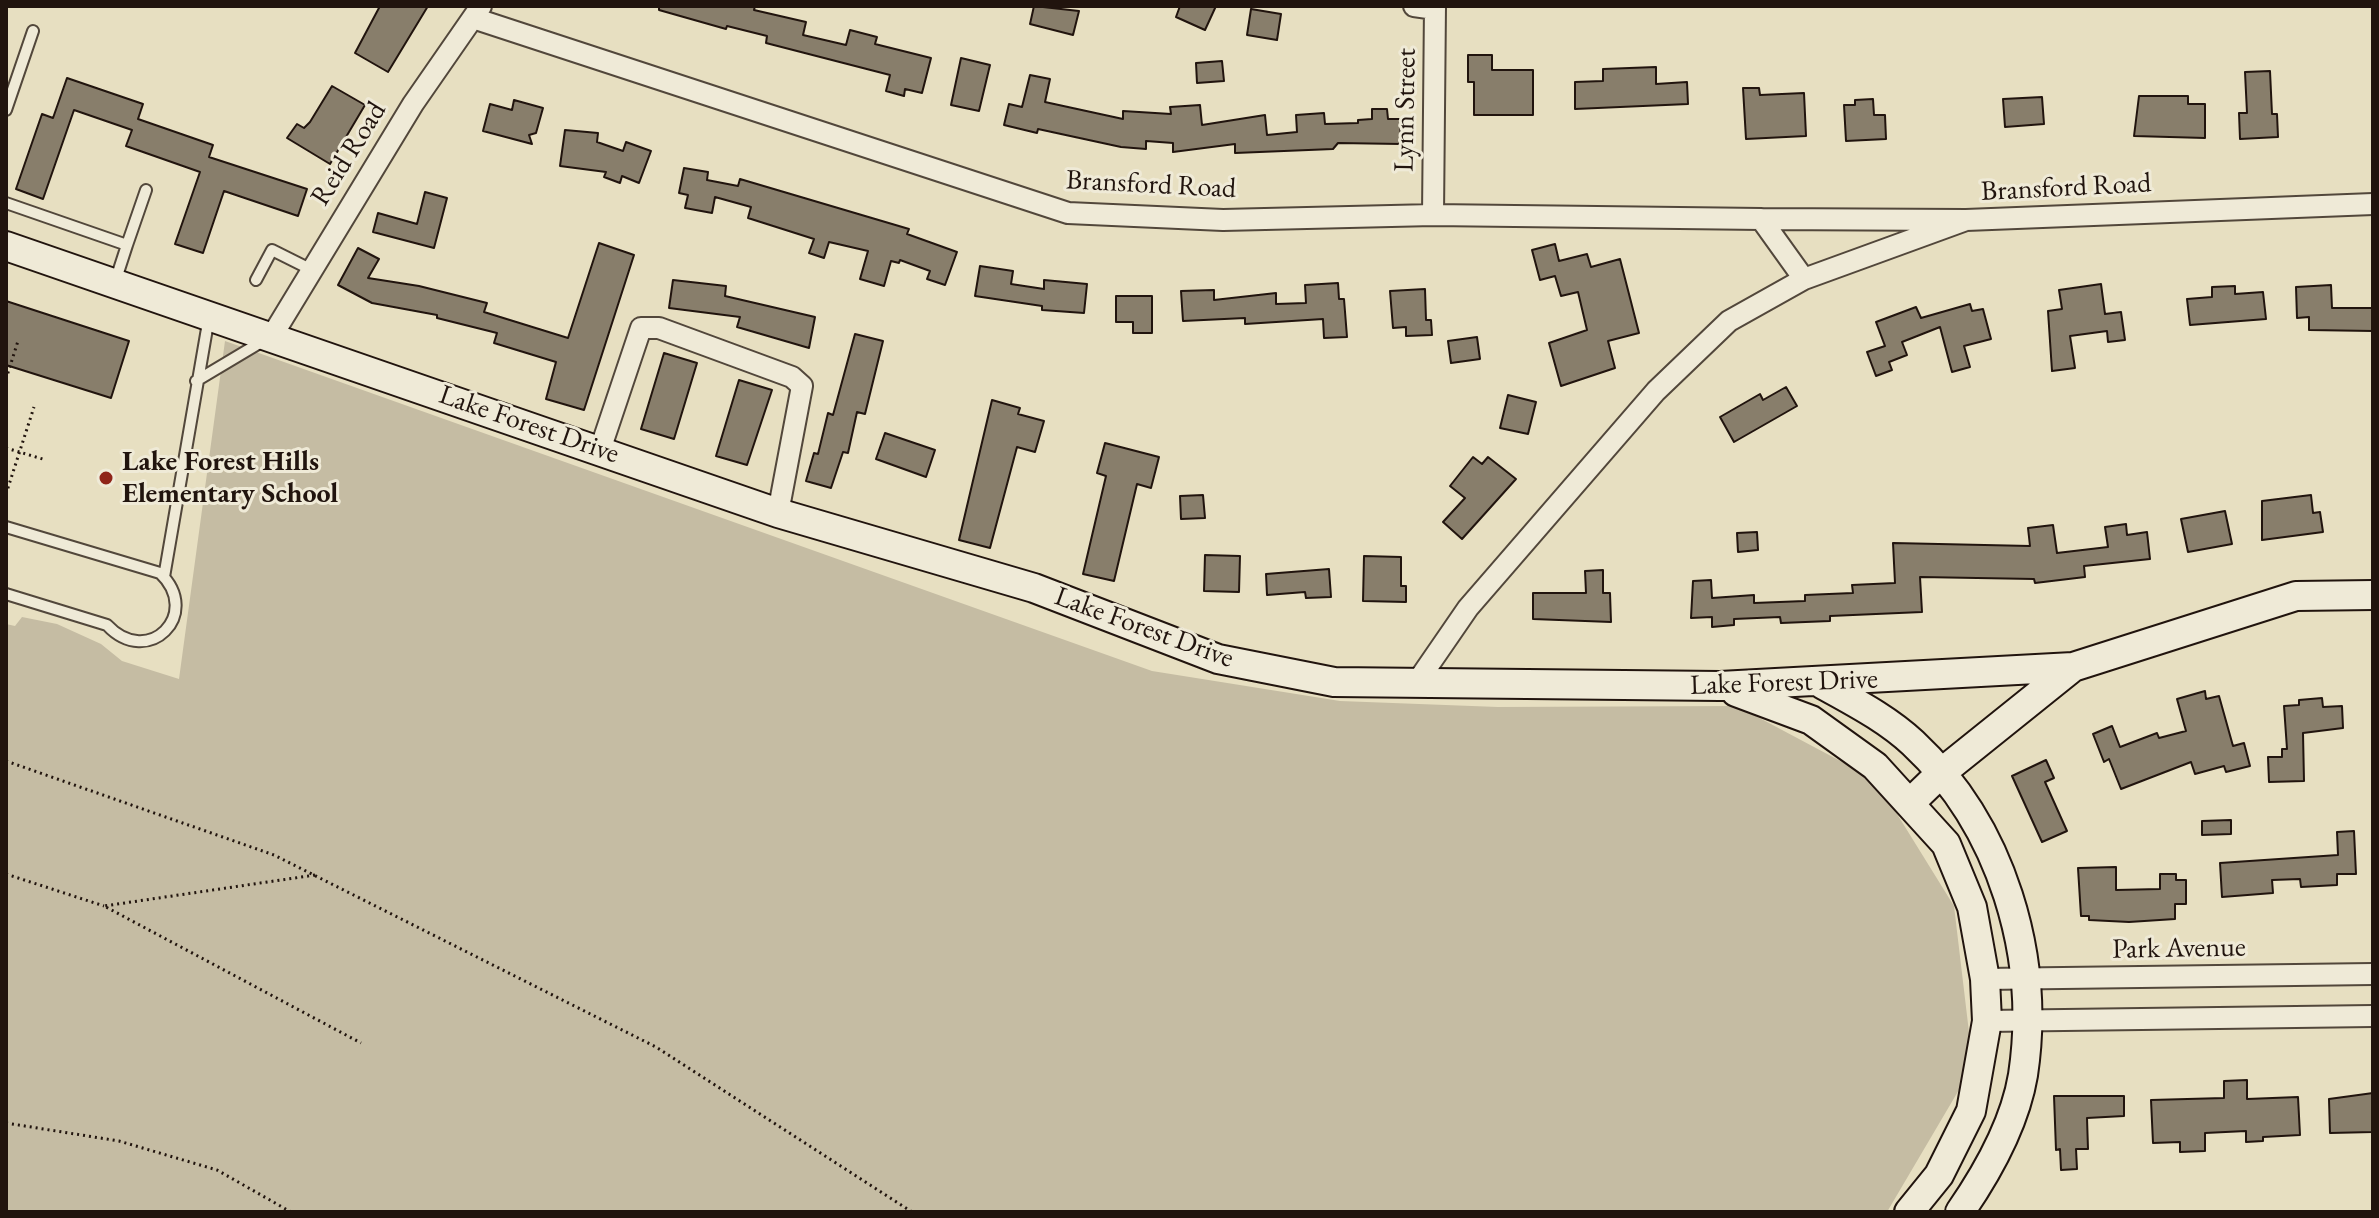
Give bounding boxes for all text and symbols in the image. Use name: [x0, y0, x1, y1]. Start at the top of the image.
street label: Lynn Street: [1388, 48, 1424, 172]
street label: Reid Road: [304, 96, 394, 212]
street label: Bransford Road: [1065, 164, 1237, 206]
street label: Bransford Road: [1980, 167, 2152, 209]
street label: Lake Forest Drive: [435, 379, 623, 471]
place label: Lake Forest Hills Elementary School: [122, 445, 338, 511]
marker: Lake Forest Hills Elementary School: [97, 469, 115, 487]
street label: Lake Forest Drive: [1050, 580, 1238, 676]
street label: Lake Forest Drive: [1689, 663, 1879, 703]
street label: Park Avenue: [2112, 931, 2246, 967]

